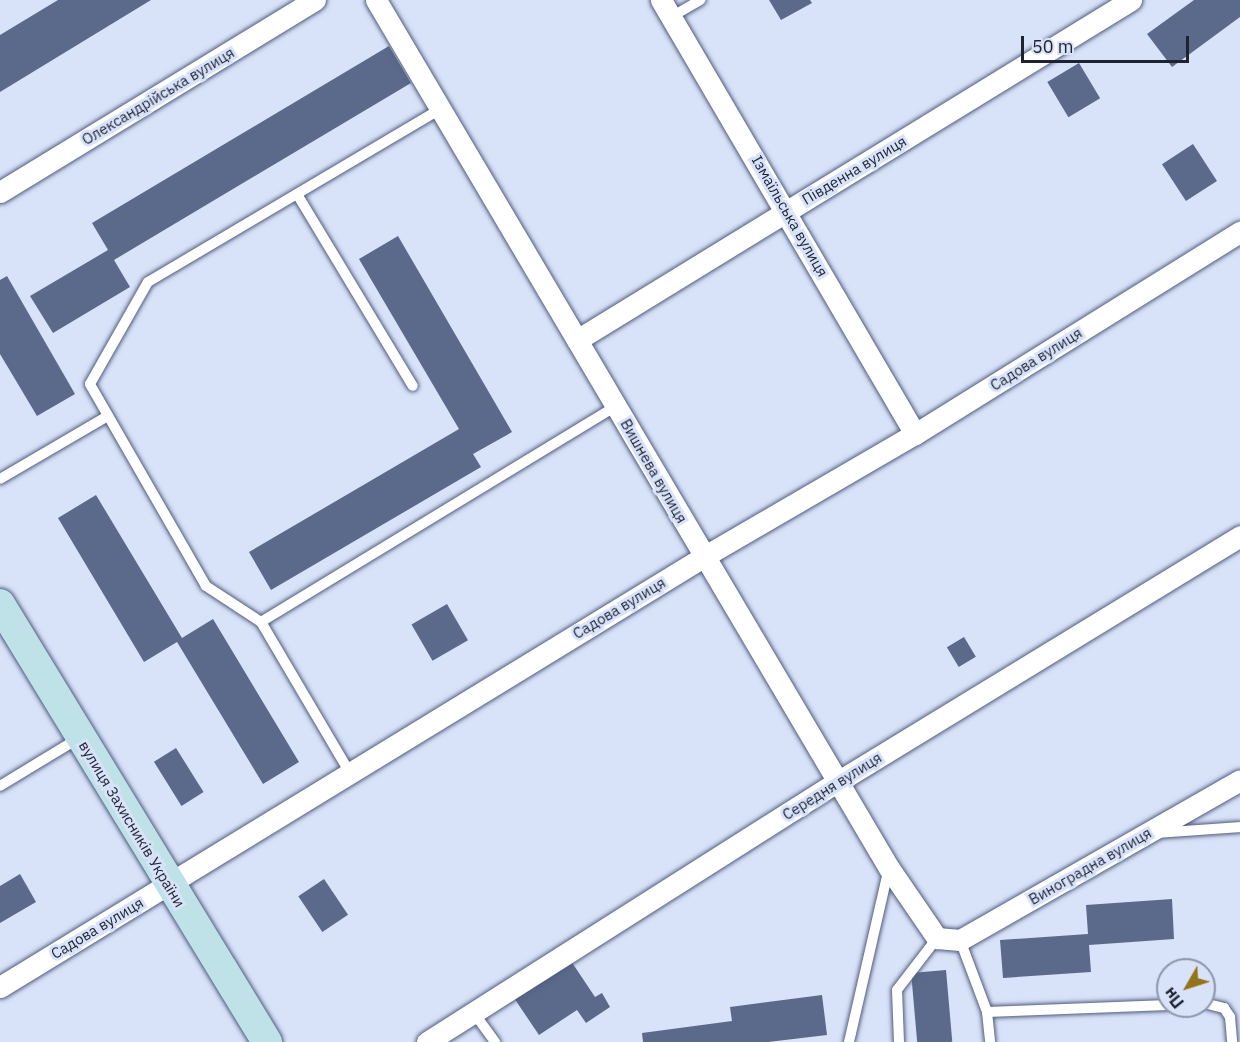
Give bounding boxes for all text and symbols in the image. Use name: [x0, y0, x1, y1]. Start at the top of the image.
scale bar: [1024, 24, 1192, 62]
text: 50 m: [1032, 35, 1074, 58]
street label: Олександрійська вулиця: [79, 43, 237, 149]
street label: Південна вулиця: [798, 132, 910, 208]
street label: Ізмаїльська вулиця: [748, 152, 832, 280]
street label: Садова вулиця: [987, 324, 1085, 394]
street label: Вишнева вулиця: [617, 416, 691, 526]
street label: Садова вулиця: [569, 573, 669, 643]
street label: вулиця Захисників України: [75, 738, 189, 910]
street label: Середня вулиця: [779, 748, 885, 824]
street label: Виноградна вулиця: [1026, 824, 1154, 908]
street label: Садова вулиця: [47, 893, 147, 963]
north arrow: [1156, 958, 1216, 1018]
text: Пн: [1159, 984, 1188, 1013]

